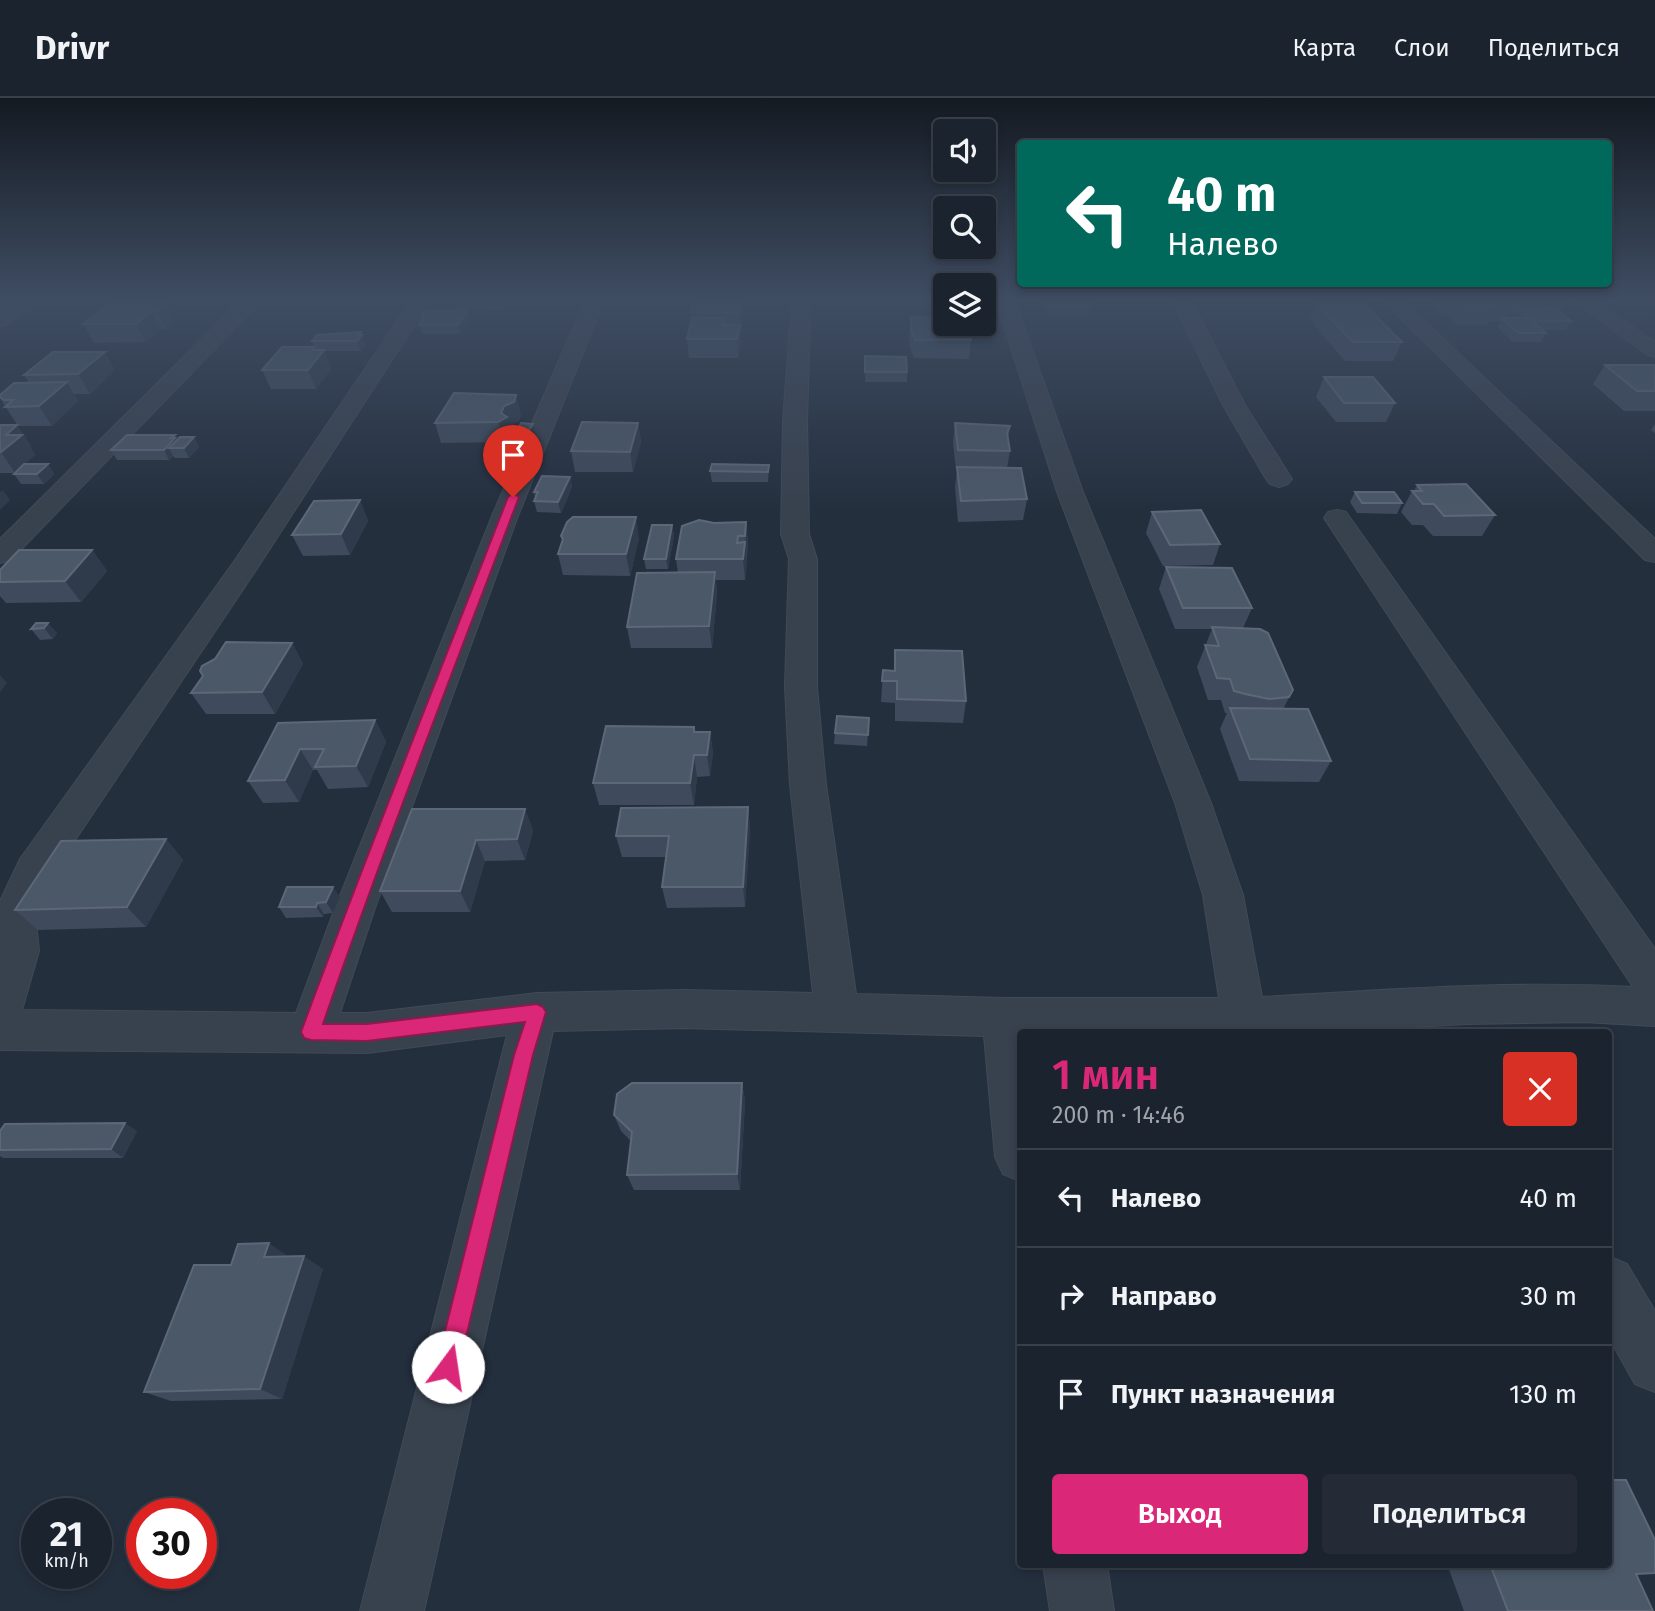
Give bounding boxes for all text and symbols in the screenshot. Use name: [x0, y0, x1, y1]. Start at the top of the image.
text: Drivr: [35, 28, 109, 68]
text: Карта: [1292, 34, 1356, 62]
text: Слои: [1394, 34, 1450, 62]
text: Поделиться: [1488, 34, 1620, 62]
map controls: [933, 119, 996, 336]
button: sound: [933, 119, 996, 182]
text: 40 m: [1167, 165, 1276, 224]
icon: left: [1052, 168, 1143, 259]
button: search: [933, 196, 996, 259]
text: Налево: [1167, 225, 1279, 263]
button: layers: [933, 273, 996, 336]
pin: [483, 425, 543, 497]
icon: arrive: [494, 436, 532, 474]
text: 1 мин: [1052, 1050, 1159, 1100]
button: close: [1503, 1052, 1577, 1126]
text: 200 m · 14:46: [1052, 1101, 1185, 1129]
icon: left: [1052, 1179, 1090, 1217]
text: Налево: [1111, 1183, 1201, 1214]
text: 40 m: [1519, 1183, 1577, 1214]
icon: right: [1052, 1277, 1090, 1315]
text: Направо: [1111, 1281, 1217, 1312]
text: 30 m: [1520, 1281, 1577, 1312]
position arrow: [411, 1330, 485, 1404]
icon: arrive: [1052, 1375, 1090, 1413]
text: Пункт назначения: [1111, 1379, 1335, 1410]
text: 130 m: [1509, 1379, 1577, 1410]
button: Выход: [1052, 1474, 1308, 1554]
button: Поделиться: [1322, 1474, 1577, 1554]
speed limit sign: 30: [126, 1498, 217, 1589]
text: 21: [50, 1513, 83, 1555]
text: km/h: [44, 1550, 89, 1572]

